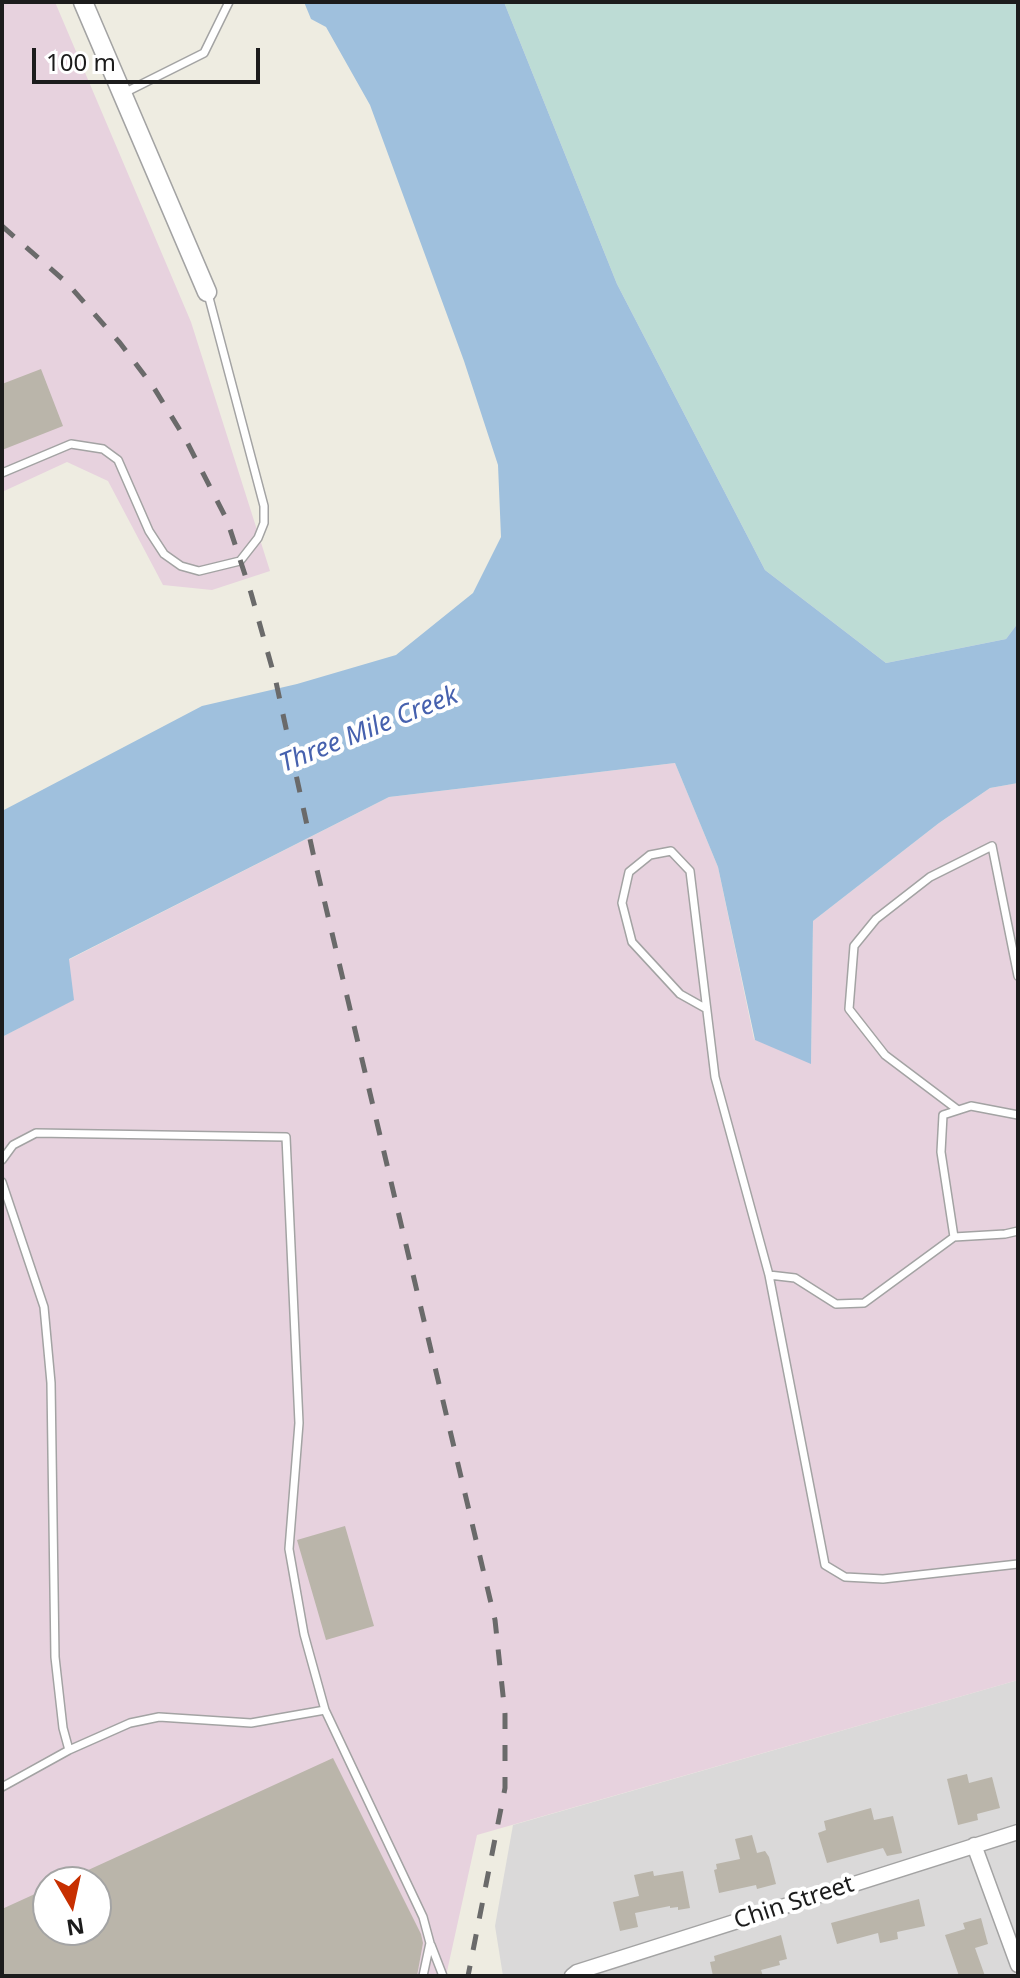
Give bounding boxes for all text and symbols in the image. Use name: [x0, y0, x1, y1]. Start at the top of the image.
scale bar: [36, 32, 264, 82]
text: 100 m: [46, 45, 116, 78]
water label: Three Mile Creek: [275, 680, 463, 780]
north arrow: [32, 1866, 112, 1946]
street label: Chin Street: [730, 1870, 858, 1936]
text: N: [64, 1912, 87, 1944]

